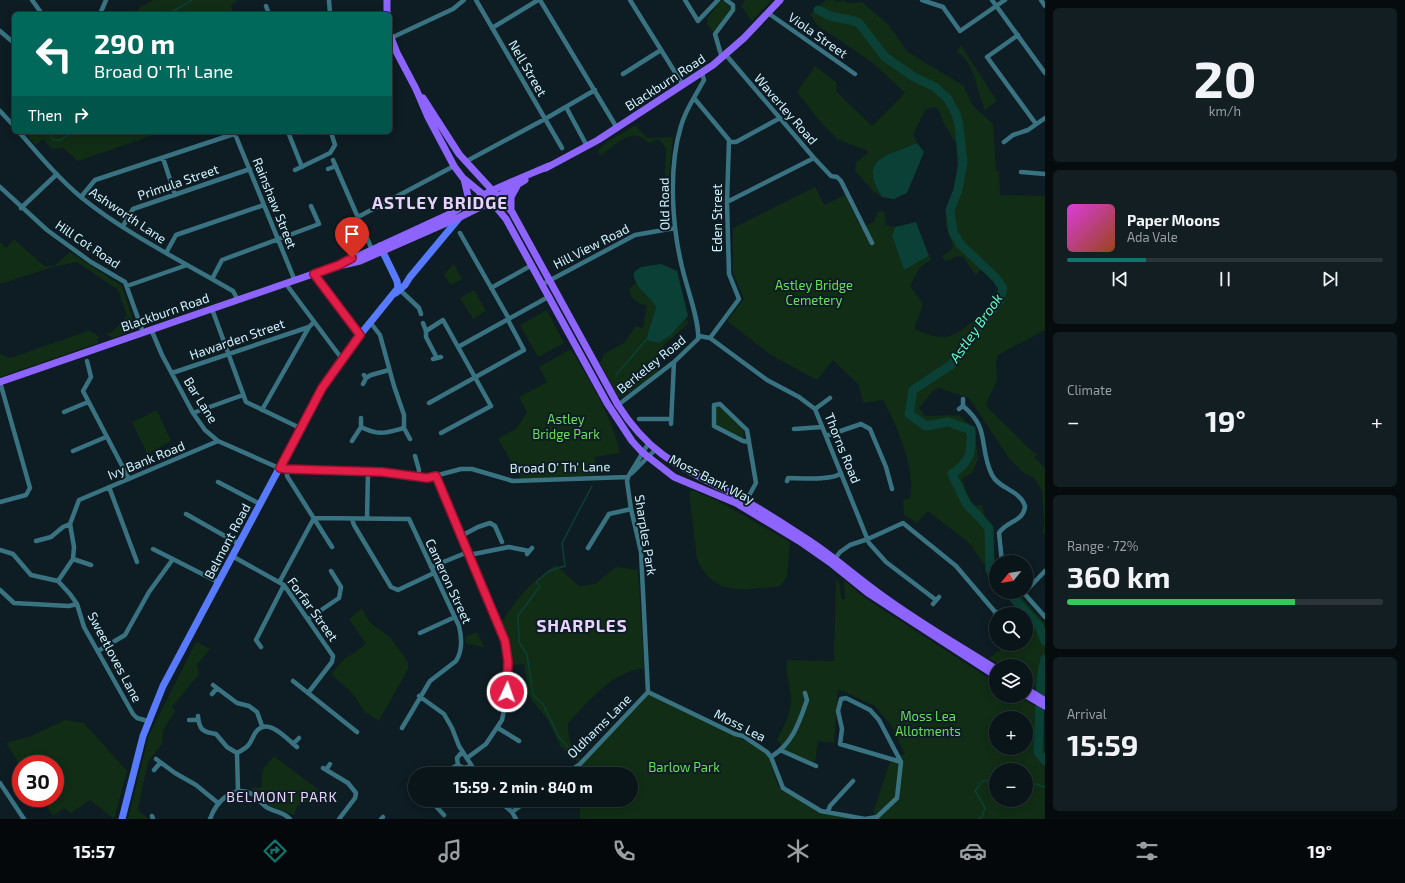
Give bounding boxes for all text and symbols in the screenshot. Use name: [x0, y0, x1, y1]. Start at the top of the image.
street label: Viola Street: [785, 9, 851, 61]
text: 290 m: [94, 26, 175, 60]
icon: left: [28, 28, 80, 80]
street label: Nell Street: [505, 37, 551, 99]
text: 20: [1193, 46, 1257, 108]
street label: Blackburn Road: [622, 50, 708, 114]
text: Broad O' Th' Lane: [94, 60, 233, 82]
street label: Waverley Road: [751, 70, 821, 148]
text: km/h: [1209, 103, 1241, 119]
icon: right: [70, 104, 92, 126]
text: Then: [28, 106, 62, 124]
street label: Rainshaw Street: [249, 155, 301, 251]
street label: Primula Street: [135, 161, 221, 203]
street label: Old Road: [656, 177, 672, 231]
street label: Ashworth Lane: [87, 183, 169, 247]
street label: Eden Street: [709, 184, 725, 252]
district label: ASTLEY BRIDGE: [372, 192, 508, 212]
text: Paper Moons: [1127, 211, 1220, 229]
street label: Hill Cot Road: [53, 216, 123, 272]
pin: [335, 217, 369, 258]
street label: Hill View Road: [550, 220, 632, 272]
icon: arrive: [341, 223, 363, 245]
text: Ada Vale: [1127, 229, 1178, 245]
icon: previous: [1109, 268, 1131, 290]
icon: pause: [1214, 268, 1236, 290]
icon: next: [1319, 268, 1341, 290]
park label: Astley Bridge Cemetery: [775, 277, 853, 308]
street label: Blackburn Road: [119, 289, 211, 335]
water label: Astley Brook: [945, 290, 1006, 366]
street label: Hawarden Street: [187, 315, 287, 363]
street label: Berkeley Road: [613, 331, 689, 397]
street label: Bar Lane: [181, 374, 221, 426]
text: Climate: [1067, 382, 1112, 398]
text: 19°: [1205, 402, 1246, 438]
text: −: [1067, 408, 1080, 434]
text: +: [1371, 408, 1383, 434]
street label: Thorns Road: [822, 410, 864, 486]
park label: Astley Bridge Park: [532, 411, 600, 442]
street label: Ivy Bank Road: [105, 437, 187, 483]
street label: Moss Bank Way: [667, 451, 757, 507]
street label: Broad O' Th' Lane: [510, 458, 610, 476]
street label: Sharples Park: [632, 493, 660, 577]
street label: Belmont Road: [200, 501, 254, 581]
street label: Cameron Street: [422, 536, 476, 626]
text: Range · 72%: [1067, 538, 1138, 554]
north arrow: [989, 555, 1033, 599]
map controls: [989, 555, 1033, 807]
text: 360 km: [1067, 558, 1170, 594]
street label: Forfar Street: [284, 574, 342, 644]
button: search: [989, 607, 1033, 651]
street label: Sweetloves Lane: [85, 609, 145, 705]
district label: SHARPLES: [536, 615, 628, 635]
button: layers: [989, 659, 1033, 703]
position arrow: [486, 671, 528, 713]
street label: Oldhams Lane: [564, 691, 634, 761]
street label: Moss Lea: [712, 705, 768, 745]
text: Arrival: [1067, 706, 1107, 722]
park label: Moss Lea Allotments: [895, 708, 961, 739]
button: +: [989, 711, 1033, 755]
text: 15:59: [1067, 726, 1139, 762]
speed limit sign: 30: [12, 755, 64, 807]
park label: Barlow Park: [648, 759, 720, 775]
button: −: [989, 763, 1033, 807]
text: 15:59 · 2 min · 840 m: [453, 778, 593, 796]
district label: BELMONT PARK: [226, 788, 338, 805]
icon: directions: [261, 837, 289, 865]
icon: music: [436, 837, 464, 865]
icon: phone: [610, 837, 638, 865]
icon: climate: [784, 837, 812, 865]
icon: car: [959, 837, 987, 865]
icon: filters: [1133, 837, 1161, 865]
text: 15:57: [73, 840, 115, 862]
text: 19°: [1307, 840, 1332, 862]

